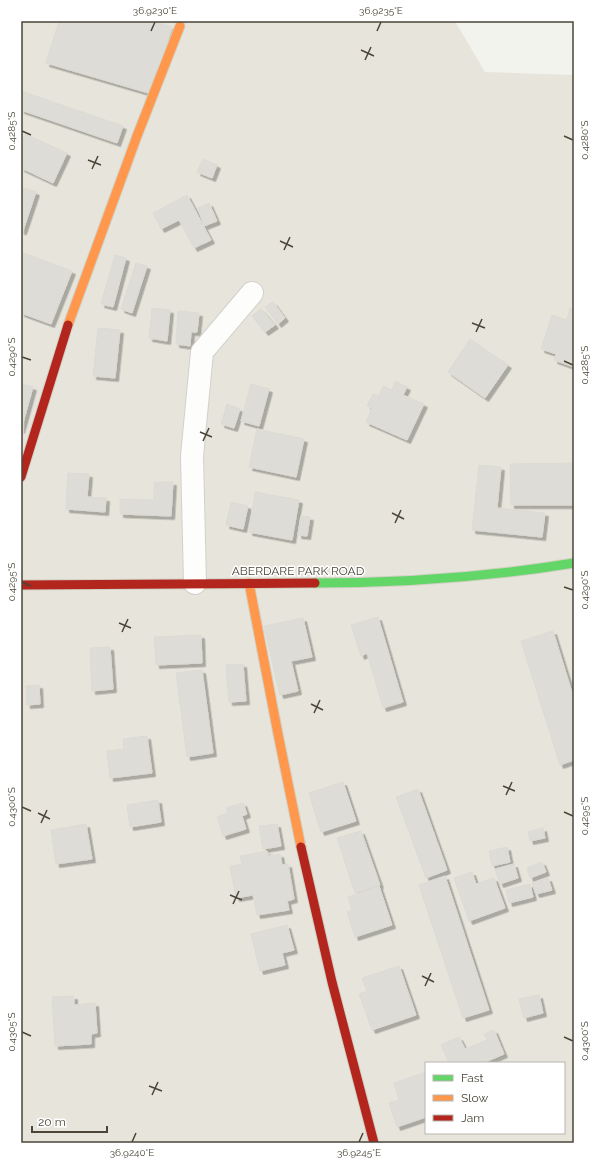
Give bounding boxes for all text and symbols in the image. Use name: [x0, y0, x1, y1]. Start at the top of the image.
text: 36.9230°E: [133, 5, 177, 16]
text: 36.9235°E: [359, 5, 403, 16]
text: 0.4285°S: [6, 112, 17, 150]
text: 0.4280°S: [579, 120, 590, 160]
text: 0.4290°S: [6, 337, 17, 377]
text: 0.4285°S: [579, 346, 590, 384]
text: 0.4295°S: [6, 563, 17, 601]
street label: ABERDARE PARK ROAD: [232, 564, 365, 578]
text: 0.4290°S: [579, 570, 590, 610]
text: 0.4300°S: [6, 787, 17, 827]
text: 0.4295°S: [579, 797, 590, 835]
text: 0.4305°S: [6, 1012, 17, 1052]
text: 0.4300°S: [579, 1021, 590, 1061]
legend: [425, 1062, 565, 1134]
text: Fast: [461, 1071, 484, 1085]
text: Slow: [461, 1091, 488, 1105]
scale bar: [32, 1108, 107, 1134]
text: Jam: [461, 1111, 484, 1125]
text: 20 m: [38, 1115, 66, 1129]
text: 36.9240°E: [110, 1147, 154, 1158]
text: 36.9245°E: [337, 1147, 381, 1158]

